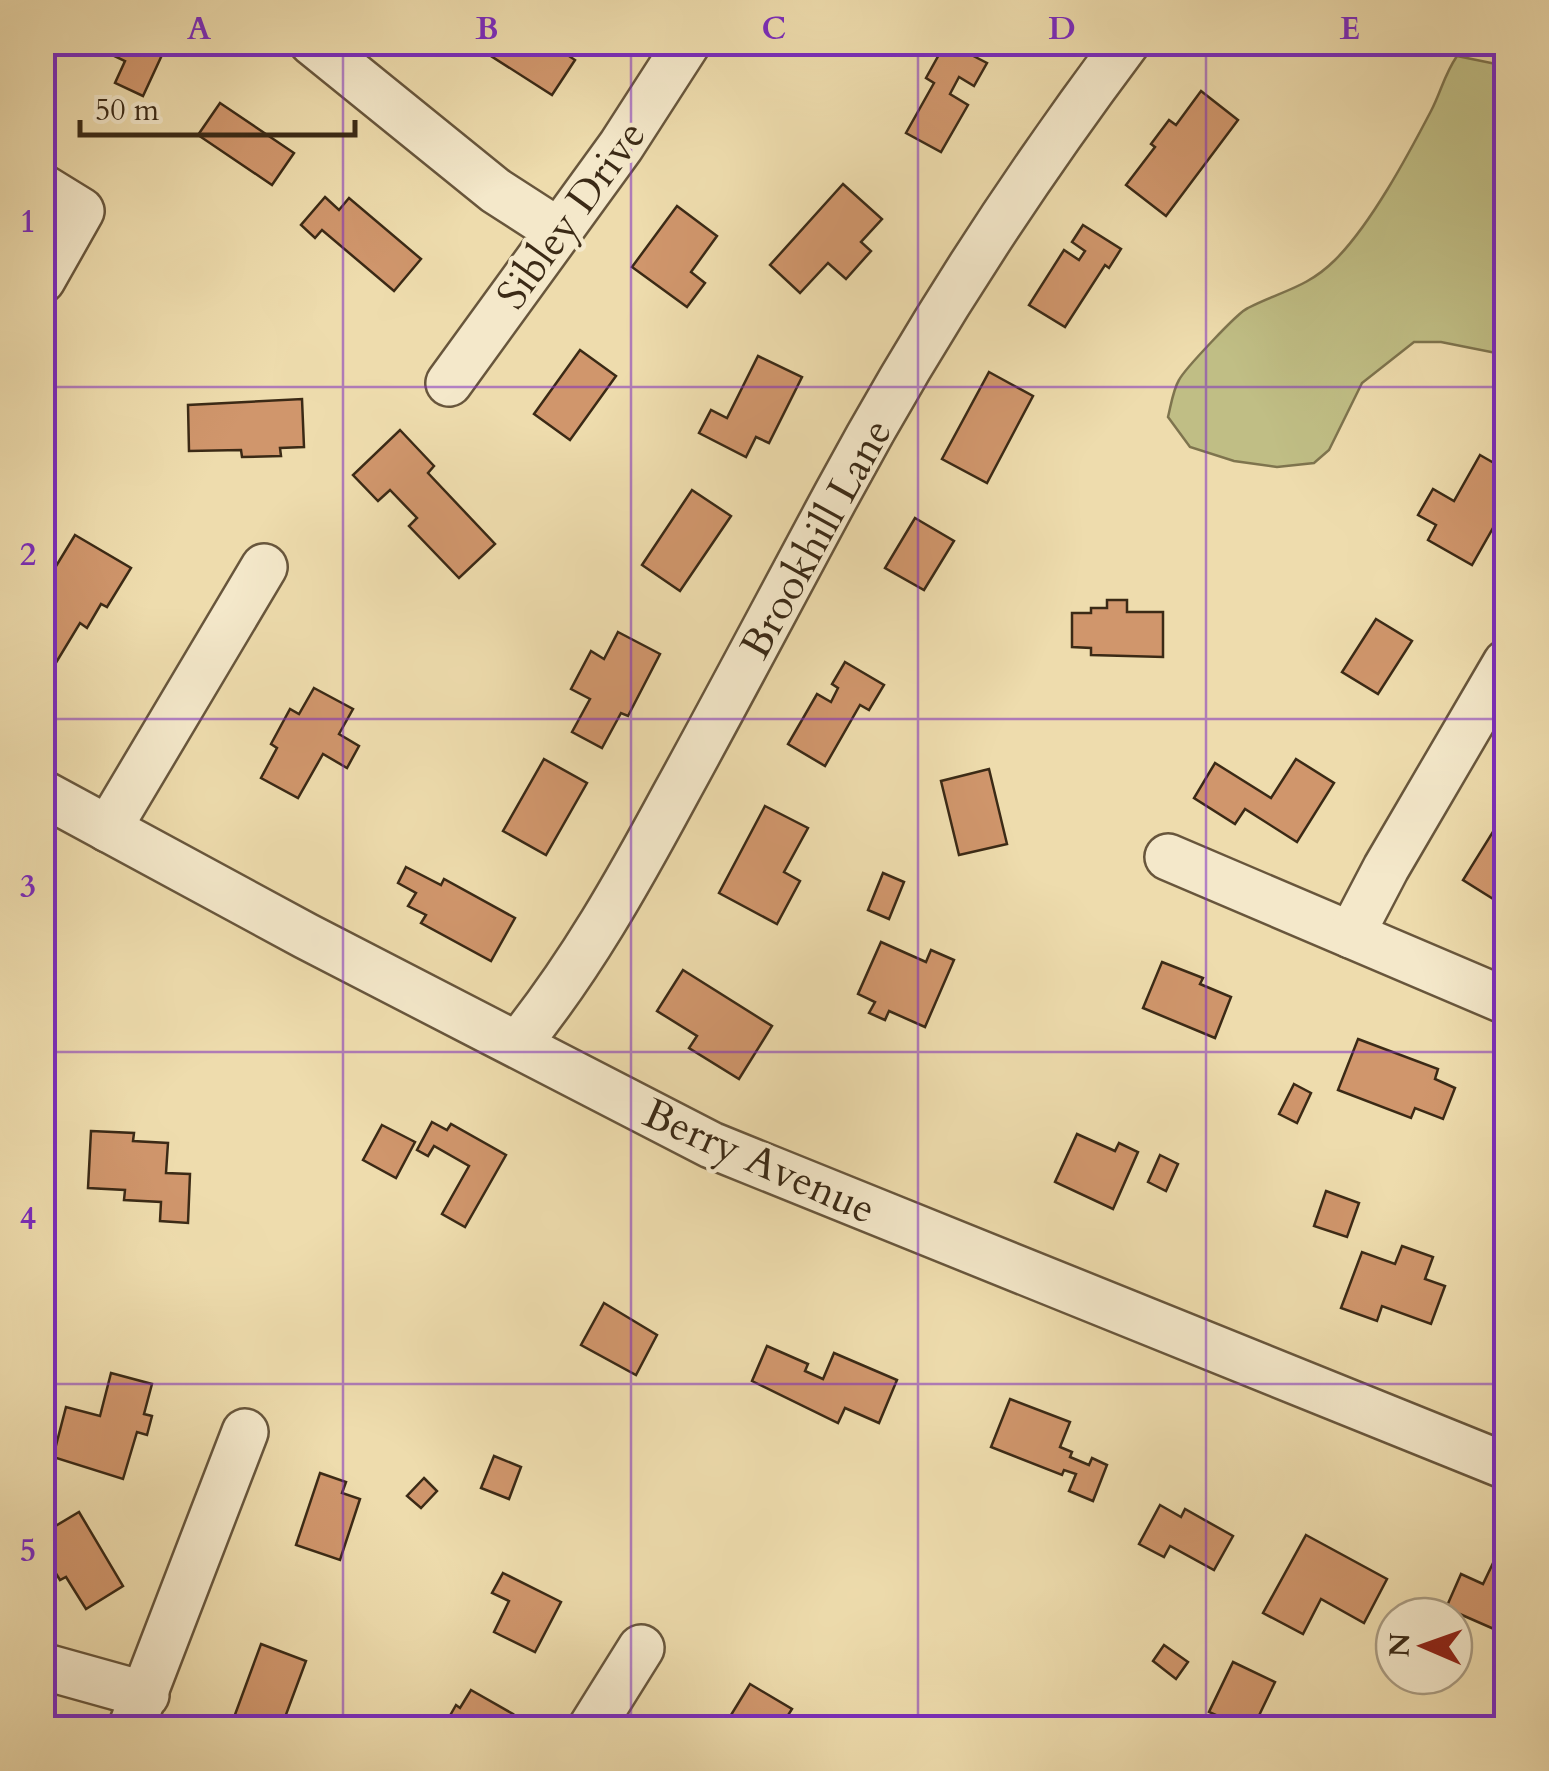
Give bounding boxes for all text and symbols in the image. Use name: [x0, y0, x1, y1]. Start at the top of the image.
text: A: [187, 7, 211, 51]
text: B: [475, 7, 499, 51]
text: C: [762, 7, 786, 51]
text: D: [1048, 7, 1076, 51]
text: E: [1340, 7, 1360, 51]
scale bar: [80, 75, 355, 137]
text: 50 m: [95, 90, 160, 131]
street label: Sibley Drive: [483, 109, 659, 321]
text: 1: [20, 200, 36, 244]
street label: Brookhill Lane: [727, 409, 906, 669]
text: 2: [20, 533, 36, 577]
text: 3: [20, 865, 36, 909]
street label: Berry Avenue: [635, 1085, 884, 1238]
text: 4: [20, 1197, 36, 1241]
text: 5: [20, 1529, 36, 1573]
north arrow: [1374, 1596, 1474, 1696]
text: N: [1381, 1632, 1419, 1658]

